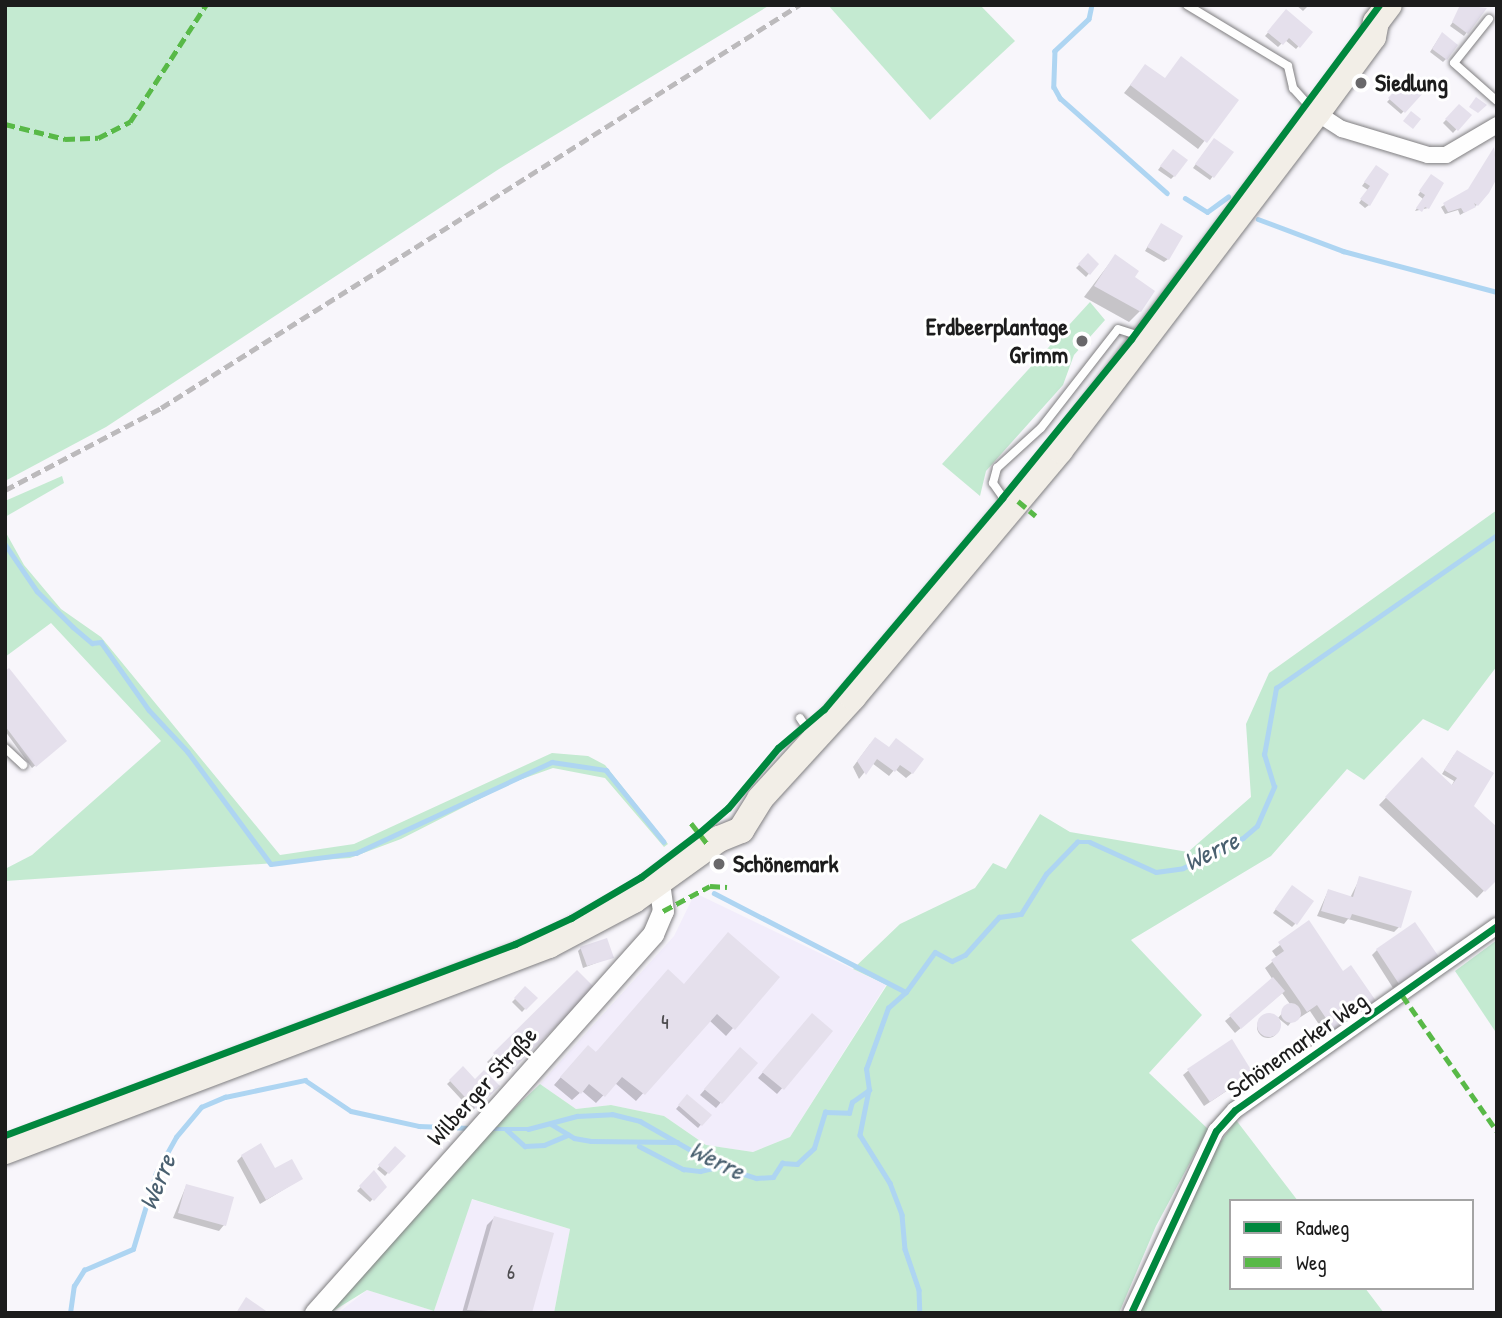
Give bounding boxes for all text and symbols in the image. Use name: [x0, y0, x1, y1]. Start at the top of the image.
place label: Siedlung: [1375, 69, 1448, 97]
marker: Siedlung: [1353, 75, 1369, 91]
place label: Erdbeerplantage Grimm: [926, 313, 1068, 369]
marker: Erdbeerplantage Grimm: [1074, 333, 1090, 349]
water label: Werre: [1179, 825, 1243, 877]
place label: Schönemark: [733, 850, 838, 878]
marker: Schönemark: [711, 856, 727, 872]
street label: Schönemarker Weg: [1221, 986, 1373, 1104]
house number: 4: [661, 1009, 669, 1035]
street label: Wilberger Straße: [421, 1020, 543, 1152]
water label: Werre: [685, 1134, 749, 1186]
water label: Werre: [132, 1150, 182, 1214]
legend: [1229, 1199, 1474, 1290]
text: Radweg: [1296, 1213, 1349, 1242]
text: Weg: [1296, 1248, 1327, 1277]
house number: 6: [507, 1259, 515, 1285]

